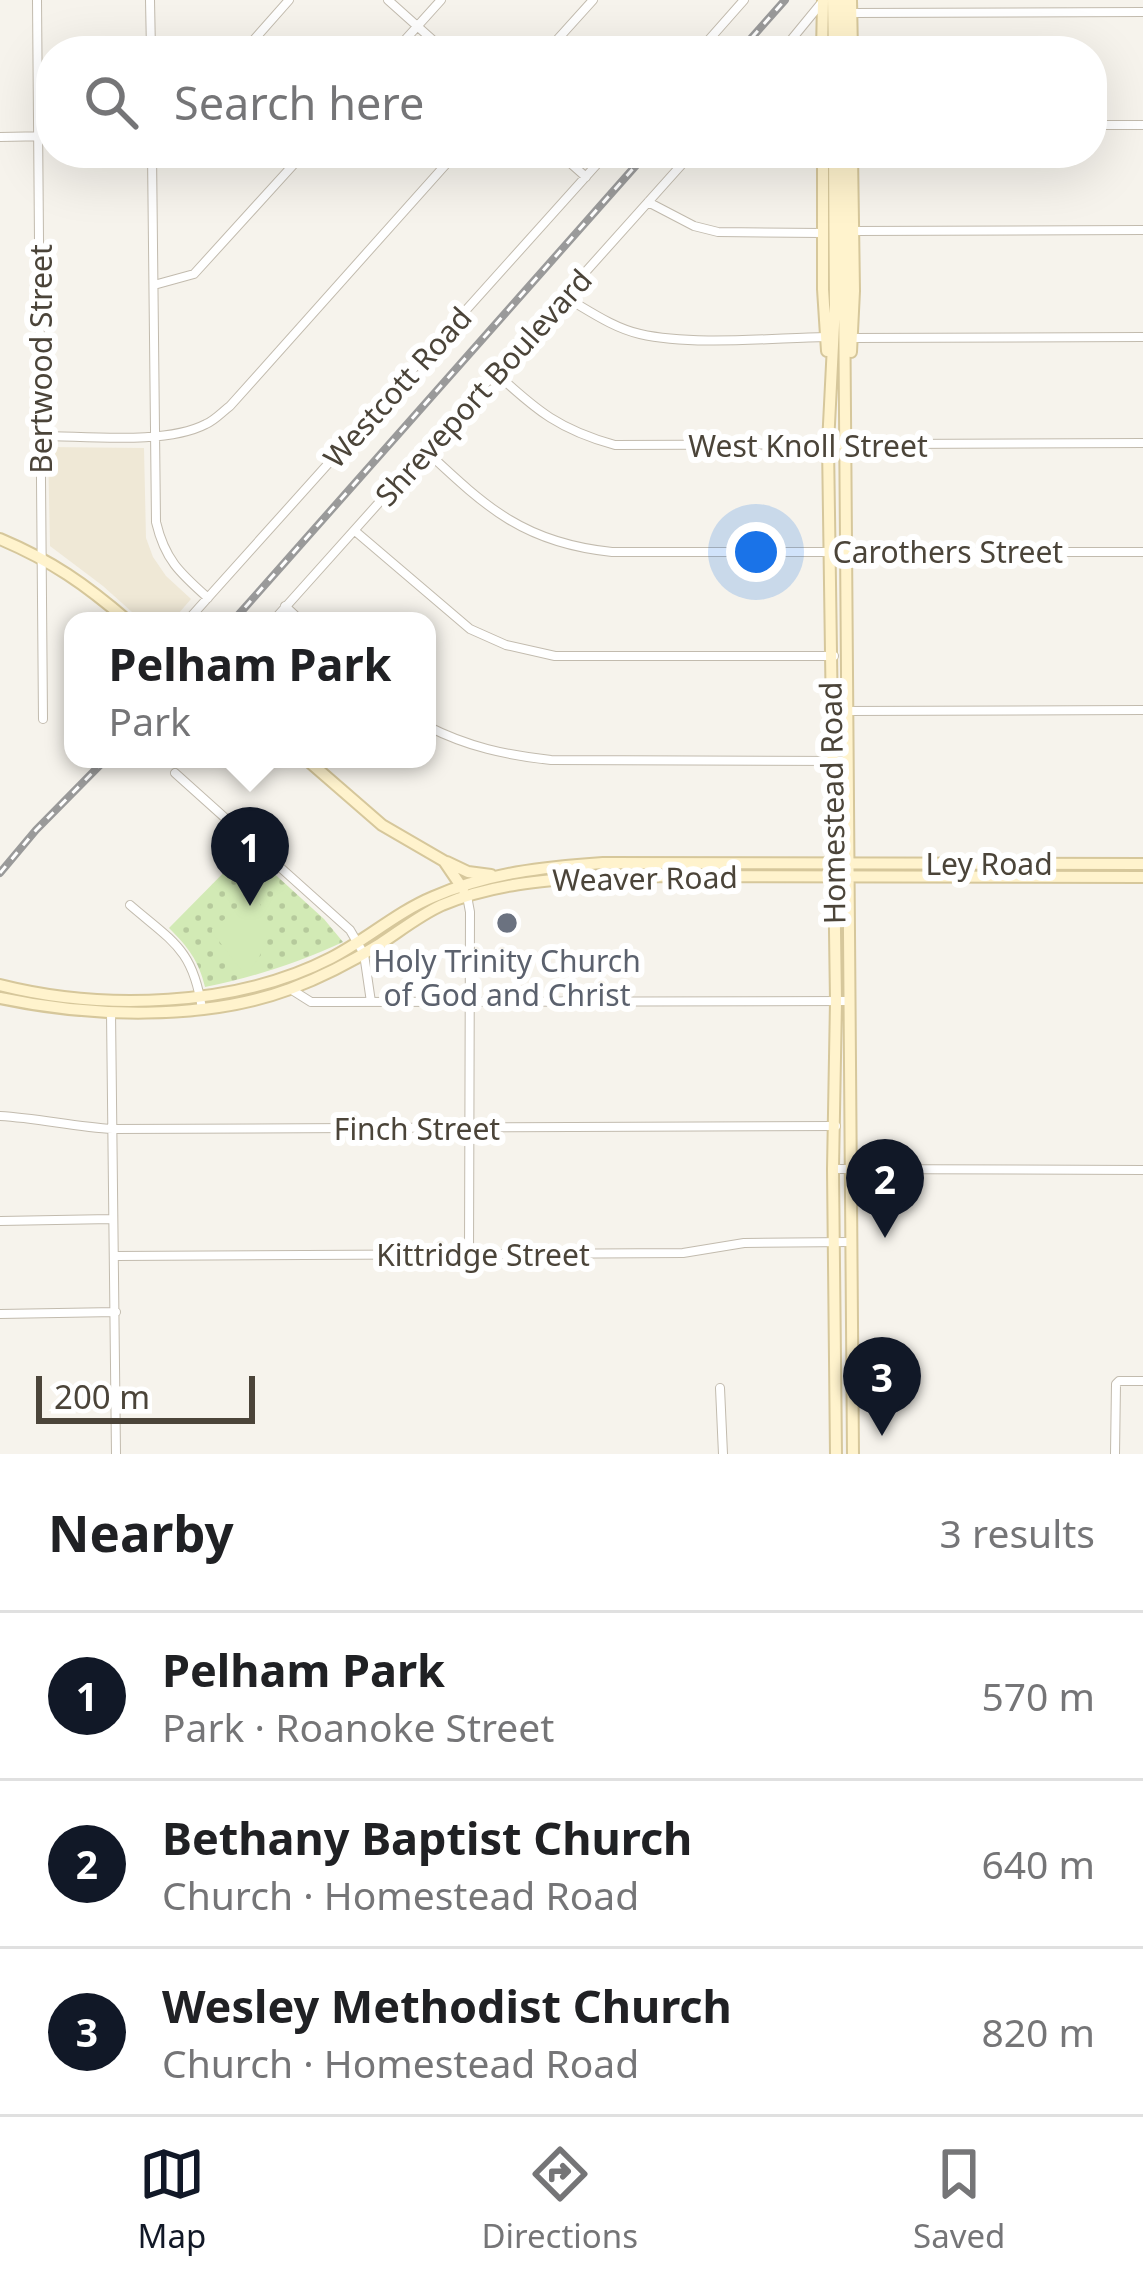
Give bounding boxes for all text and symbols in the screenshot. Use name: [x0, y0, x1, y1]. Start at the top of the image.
search box: [36, 36, 1107, 168]
icon: search: [78, 69, 144, 135]
text: Search here: [174, 72, 424, 133]
street label: Bertwood Street: [20, 244, 61, 474]
street label: Shreveport Boulevard: [366, 260, 600, 514]
street label: Westcott Road: [314, 298, 480, 476]
street label: West Knoll Street: [688, 425, 928, 466]
your location: [726, 522, 786, 582]
street label: Carothers Street: [833, 531, 1063, 572]
popup: [64, 612, 436, 768]
text: Pelham Park: [109, 633, 391, 694]
street label: Homestead Road: [809, 681, 855, 925]
text: Park: [109, 694, 191, 747]
pin: 1: [211, 807, 289, 906]
street label: Ley Road: [925, 843, 1053, 884]
street label: Weaver Road: [552, 856, 738, 900]
marker: Holy Trinity Church of God and Christ: [494, 910, 520, 936]
place label: Holy Trinity Church of God and Christ: [373, 940, 641, 1015]
street label: Finch Street: [334, 1108, 500, 1149]
pin: 2: [846, 1139, 924, 1238]
street label: Kittridge Street: [376, 1234, 590, 1275]
pin: 3: [843, 1337, 921, 1436]
scale bar: [36, 1370, 255, 1423]
text: 200 m: [54, 1374, 150, 1419]
text: Nearby: [48, 1497, 234, 1567]
text: 3 results: [940, 1506, 1095, 1559]
text: Pelham Park: [162, 1639, 445, 1700]
text: 1: [76, 1669, 98, 1722]
text: 570 m: [981, 1669, 1095, 1722]
text: Park · Roanoke Street: [162, 1700, 554, 1753]
text: Bethany Baptist Church: [162, 1807, 692, 1868]
text: 2: [76, 1837, 98, 1890]
text: 640 m: [981, 1837, 1095, 1890]
text: Church · Homestead Road: [162, 1868, 639, 1921]
text: Wesley Methodist Church: [162, 1975, 732, 2036]
text: 3: [76, 2005, 98, 2058]
text: 820 m: [981, 2005, 1095, 2058]
text: Church · Homestead Road: [162, 2036, 639, 2089]
tab: Map: [138, 2141, 206, 2258]
tab: Directions: [481, 2141, 638, 2258]
tab: Saved: [913, 2141, 1005, 2258]

